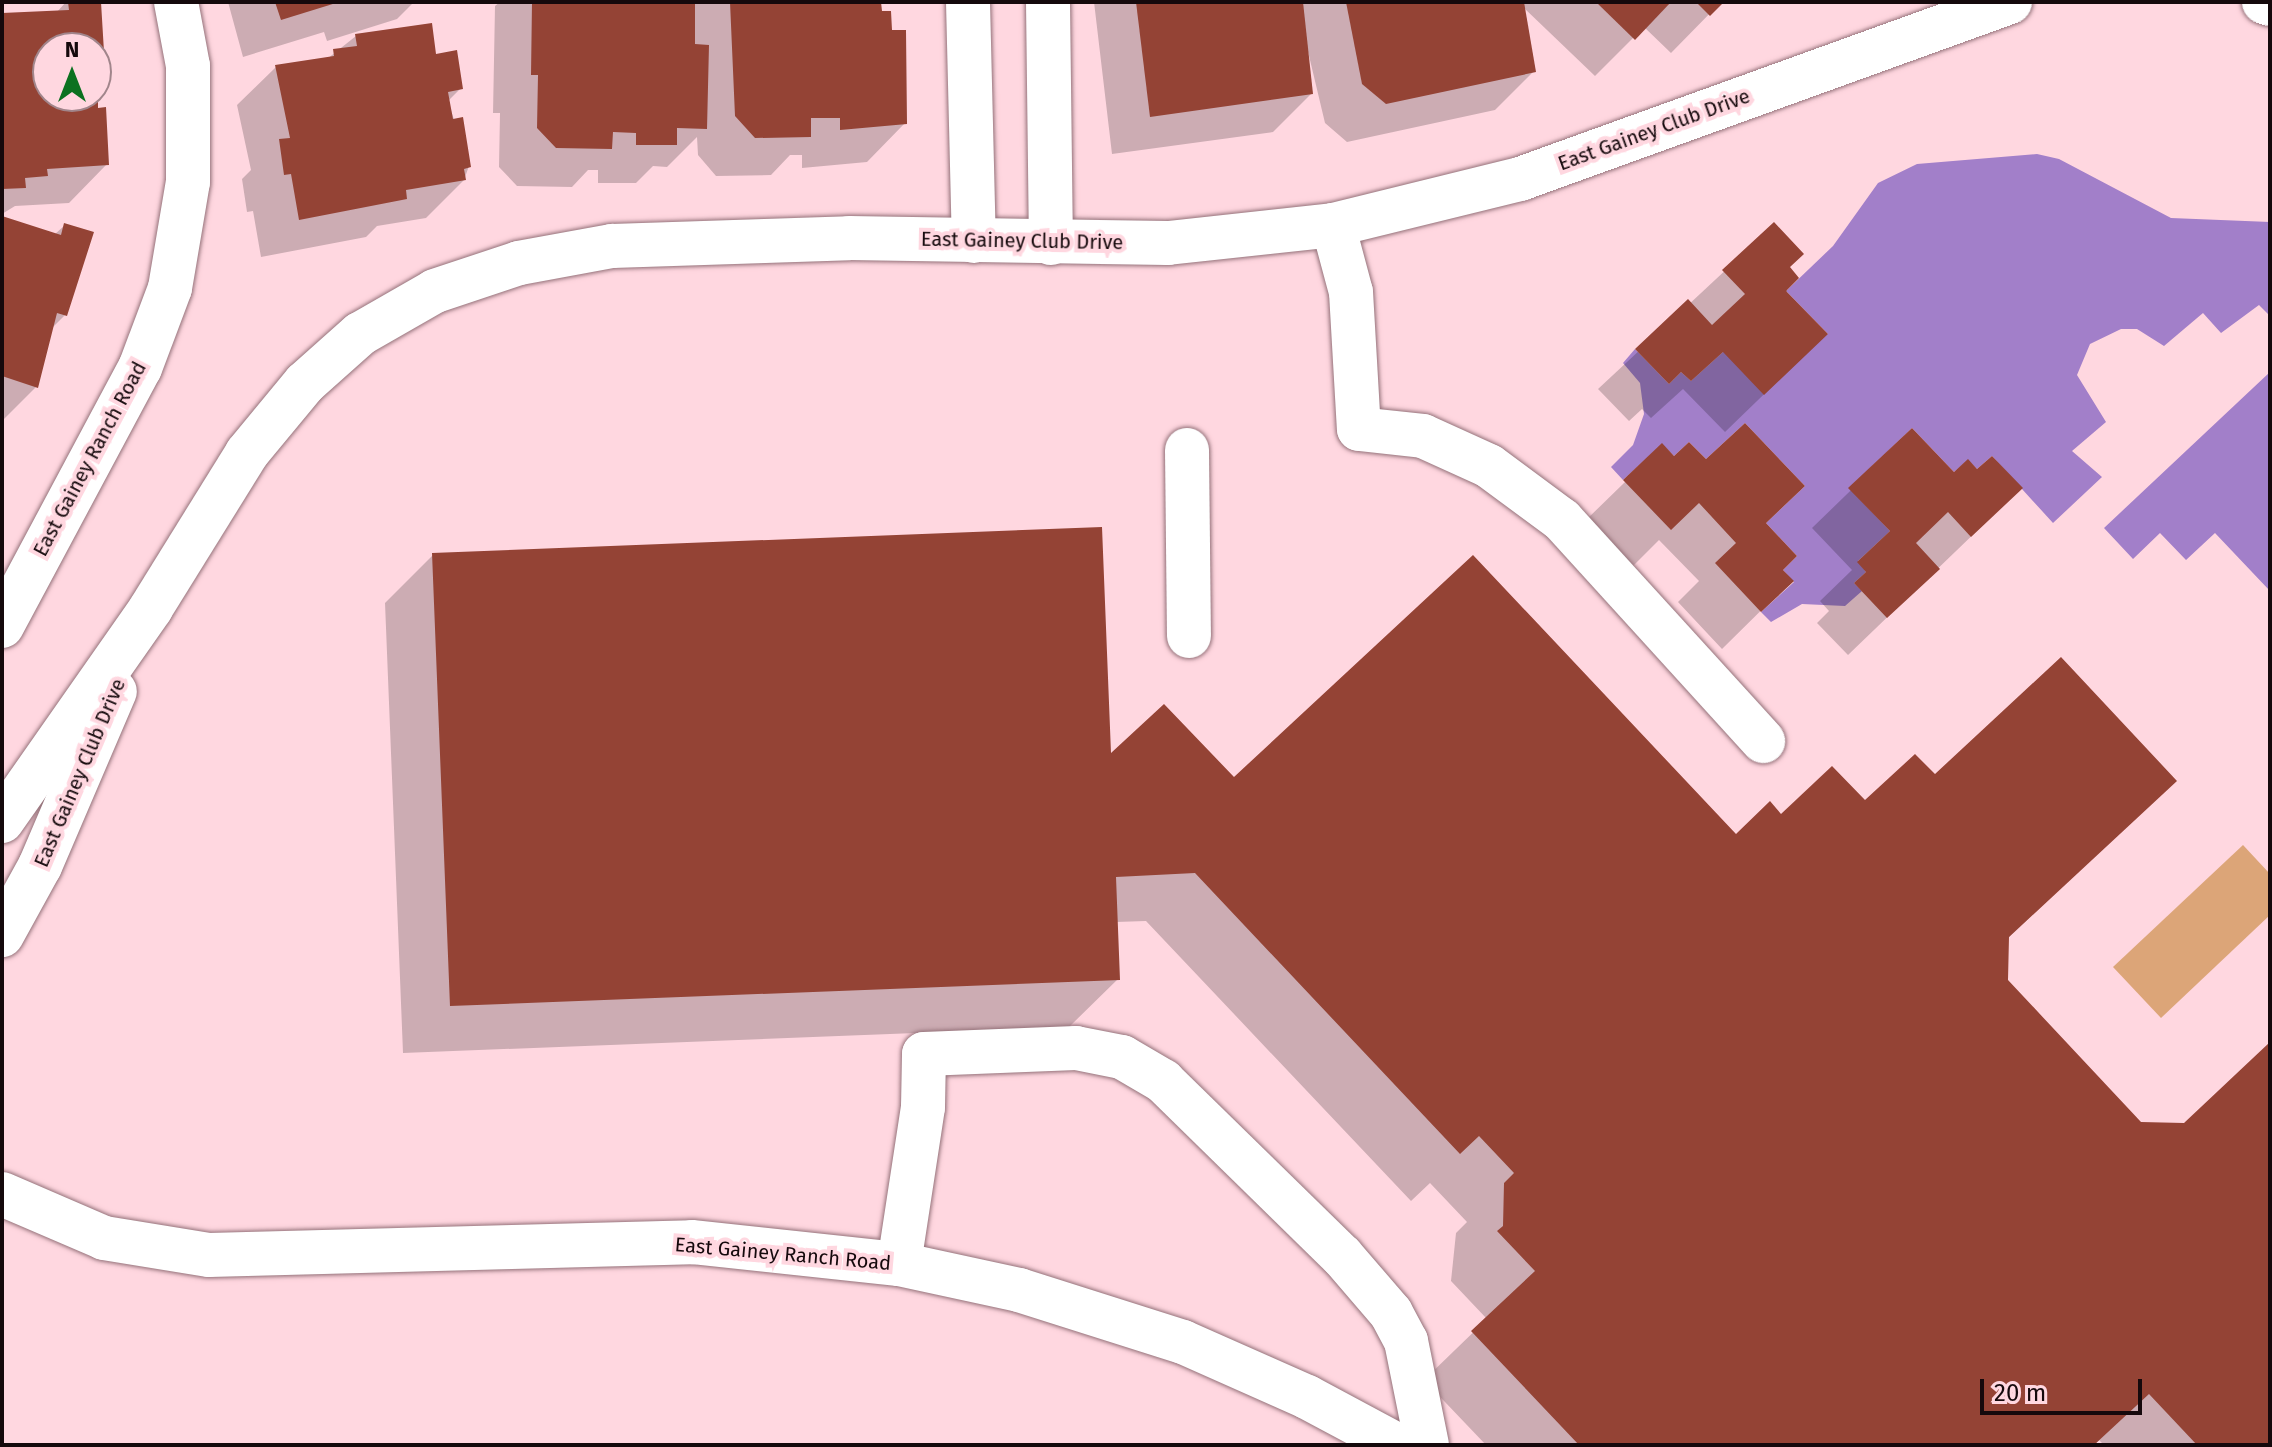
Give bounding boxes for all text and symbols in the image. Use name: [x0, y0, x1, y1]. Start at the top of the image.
north arrow: [32, 32, 112, 112]
text: N: [65, 36, 79, 63]
street label: East Gainey Club Drive: [1555, 84, 1753, 176]
street label: East Gainey Club Drive: [921, 227, 1123, 255]
street label: East Gainey Ranch Road: [28, 358, 152, 560]
street label: East Gainey Club Drive: [29, 675, 131, 871]
street label: East Gainey Ranch Road: [674, 1233, 892, 1275]
scale bar: [1984, 1363, 2146, 1413]
text: 20 m: [1994, 1379, 2046, 1407]

